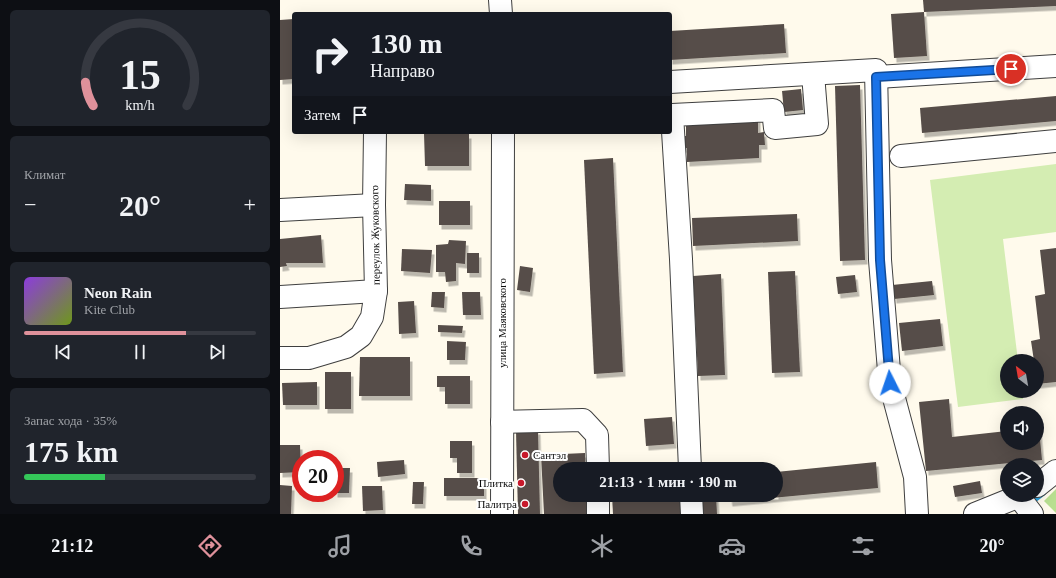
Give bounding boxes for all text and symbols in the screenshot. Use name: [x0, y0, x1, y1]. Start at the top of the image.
icon: right: [304, 28, 356, 80]
text: 130 m: [370, 28, 442, 59]
text: 15: [119, 52, 161, 98]
pin: [994, 52, 1028, 86]
icon: arrive: [1000, 58, 1022, 80]
text: Направо: [370, 61, 435, 81]
text: km/h: [125, 97, 155, 113]
icon: arrive: [349, 104, 371, 126]
text: Затем: [304, 107, 341, 123]
text: Климат: [24, 167, 65, 182]
street label: переулок Жуковского: [368, 184, 382, 285]
text: 20°: [119, 189, 161, 222]
text: −: [24, 192, 36, 217]
text: +: [244, 192, 256, 217]
street label: улица Маяковского: [496, 278, 508, 368]
text: Neon Rain: [84, 285, 152, 301]
text: Kite Club: [84, 302, 135, 317]
icon: previous: [52, 341, 74, 363]
icon: pause: [129, 341, 151, 363]
icon: next: [206, 341, 228, 363]
north arrow: [1000, 354, 1044, 398]
map controls: [1000, 354, 1044, 502]
position arrow: [869, 362, 911, 404]
button: sound: [1000, 406, 1044, 450]
text: Запас хода · 35%: [24, 413, 117, 428]
text: 175 km: [24, 435, 118, 468]
place label: Сантэл: [533, 449, 567, 461]
speed limit sign: 20: [292, 450, 344, 502]
marker: Сантэл: [520, 450, 530, 460]
button: layers: [1000, 458, 1044, 502]
text: 21:13 · 1 мин · 190 m: [599, 474, 737, 490]
place label: Плитка: [479, 477, 513, 489]
marker: Плитка: [516, 478, 526, 488]
place label: Палитра: [477, 498, 517, 510]
marker: Палитра: [520, 499, 530, 509]
icon: directions: [196, 532, 224, 560]
icon: music: [326, 532, 354, 560]
icon: phone: [457, 532, 485, 560]
icon: climate: [588, 532, 616, 560]
icon: car: [718, 532, 746, 560]
icon: filters: [849, 532, 877, 560]
text: 21:12: [51, 536, 93, 556]
text: 20°: [979, 536, 1005, 556]

